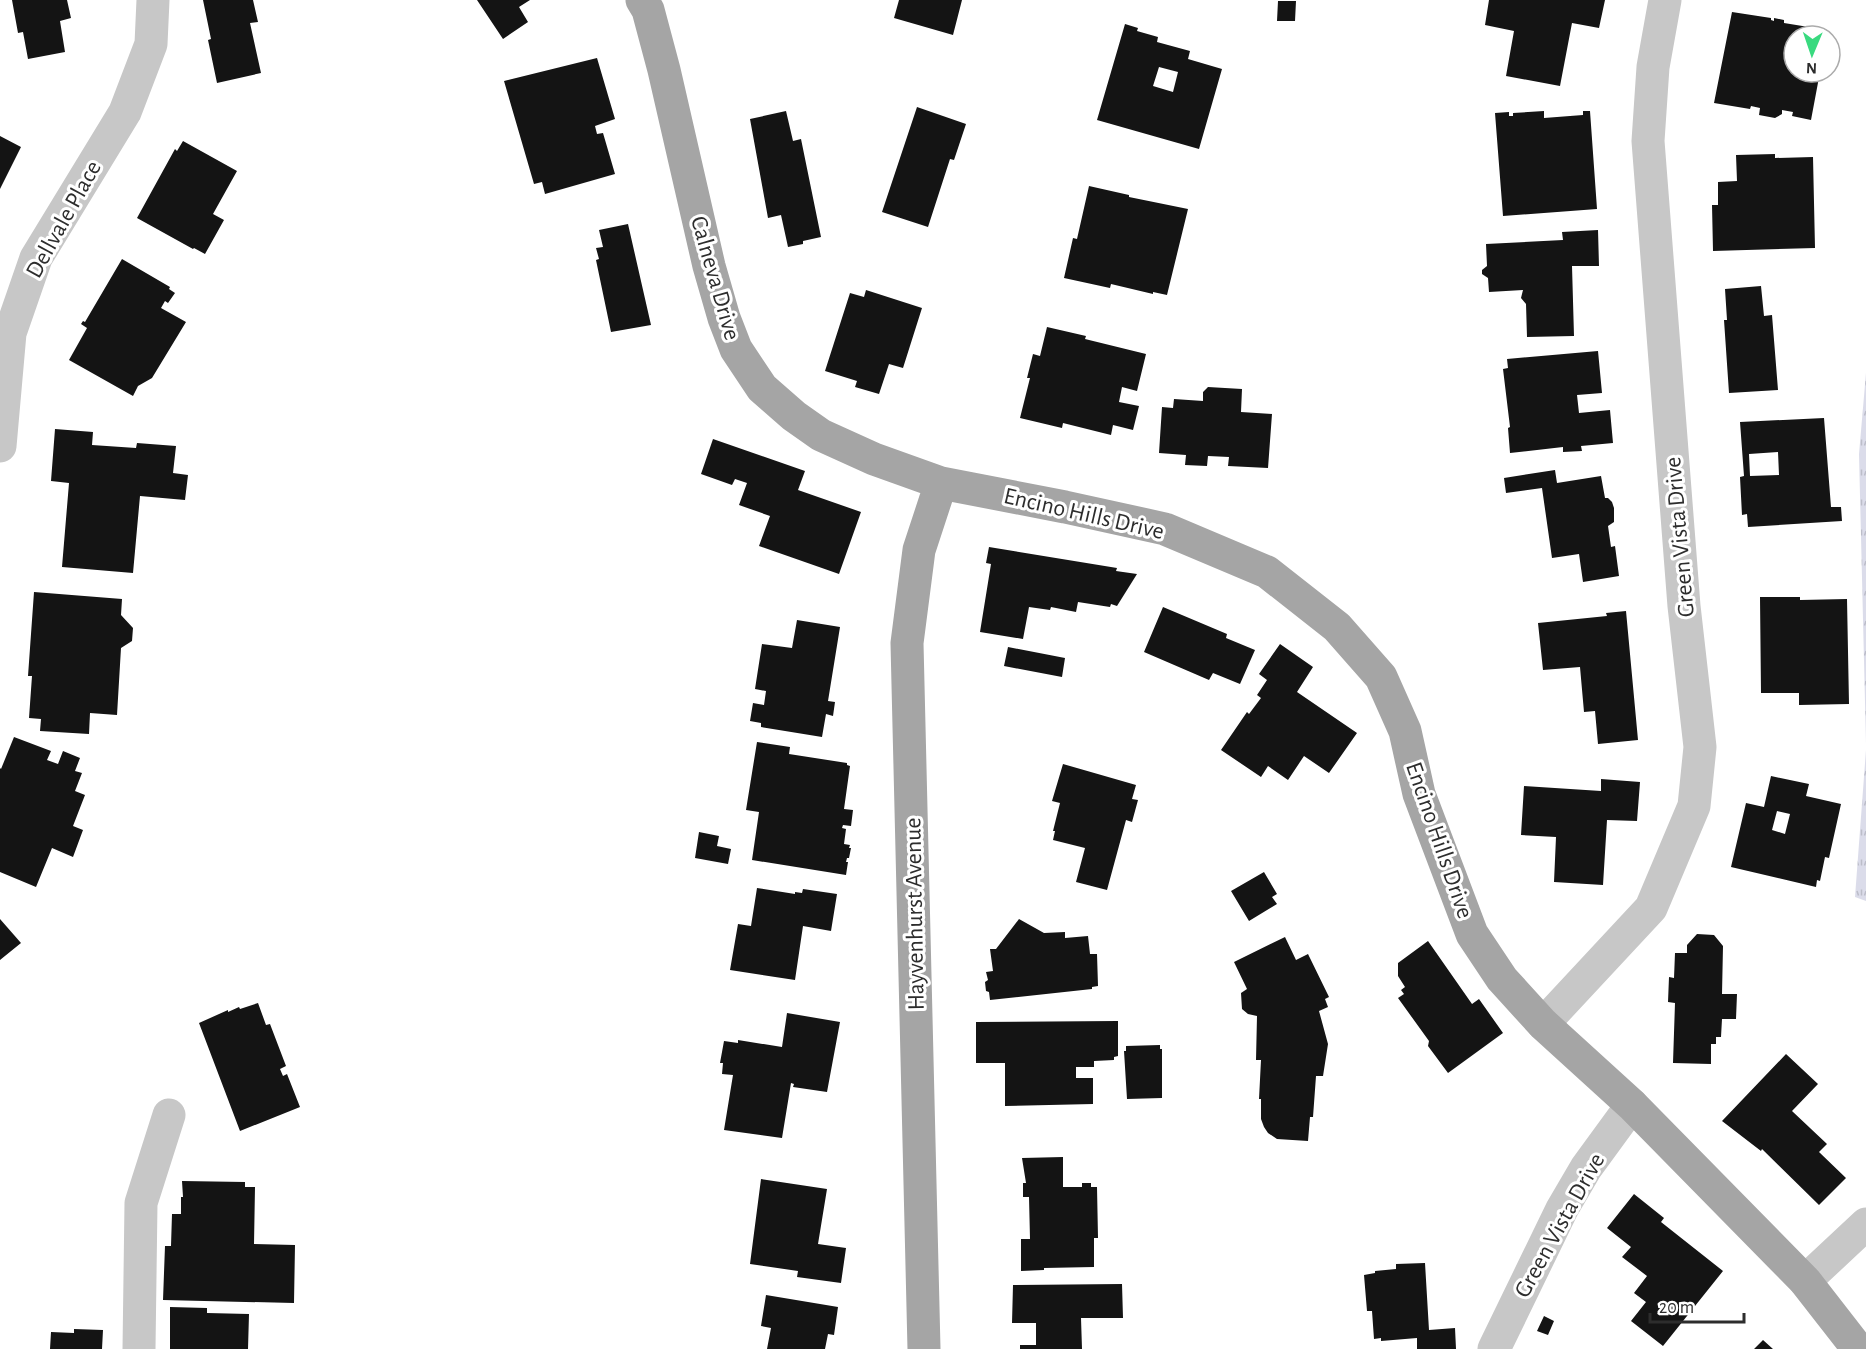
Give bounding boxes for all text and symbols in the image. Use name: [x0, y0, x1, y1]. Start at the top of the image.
north arrow: [1782, 24, 1842, 84]
text: N: [1806, 60, 1817, 76]
street label: Dellvale Place: [22, 157, 106, 282]
street label: Calneva Drive: [686, 214, 744, 343]
street label: Green Vista Drive: [1661, 456, 1699, 618]
street label: Encino Hills Drive: [1001, 484, 1166, 544]
street label: Encino Hills Drive: [1401, 759, 1477, 922]
street label: Hayvenhurst Avenue: [901, 817, 929, 1011]
street label: Green Vista Drive: [1510, 1149, 1609, 1302]
scale bar: [1650, 1286, 1744, 1324]
text: 20 m: [1659, 1299, 1694, 1317]

